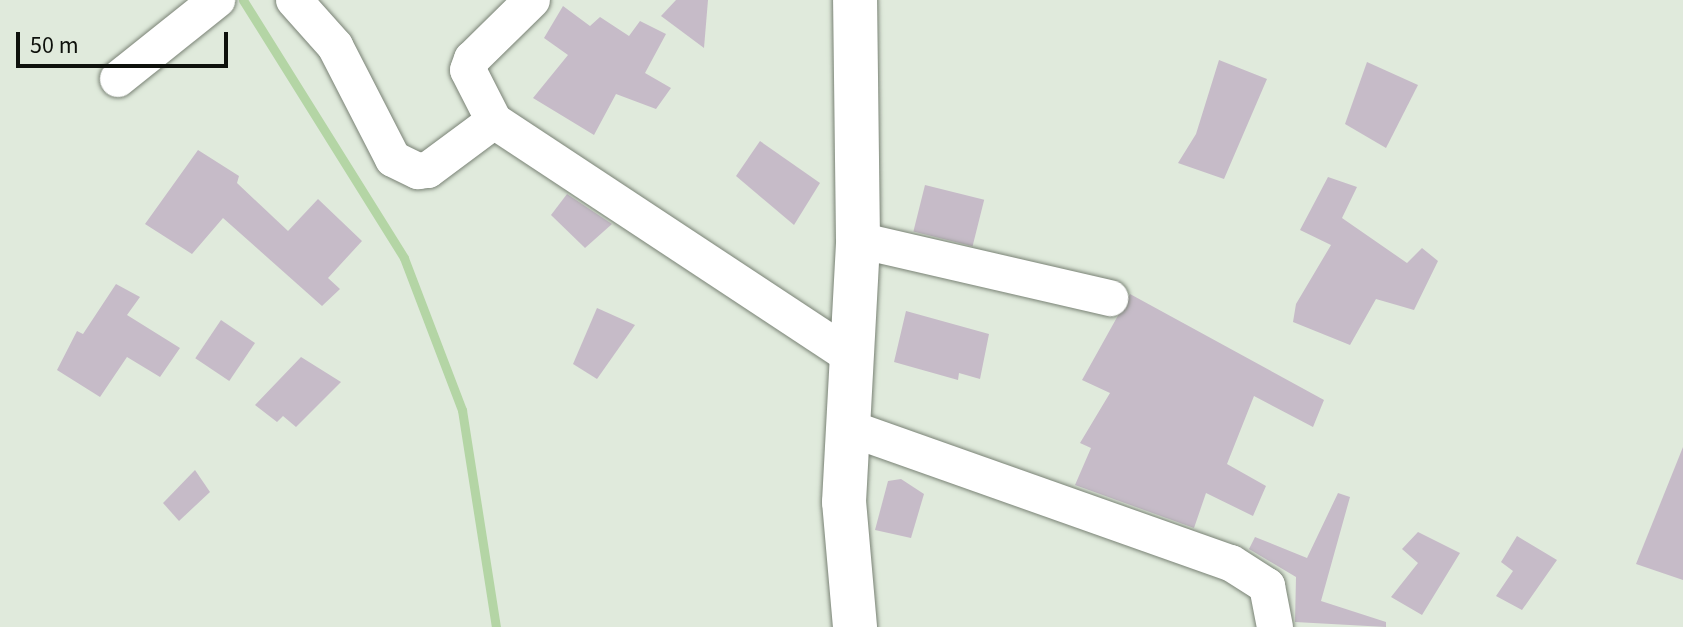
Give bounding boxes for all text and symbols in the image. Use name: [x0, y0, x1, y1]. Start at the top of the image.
scale bar: [20, 16, 232, 66]
text: 50 m: [30, 28, 79, 63]

